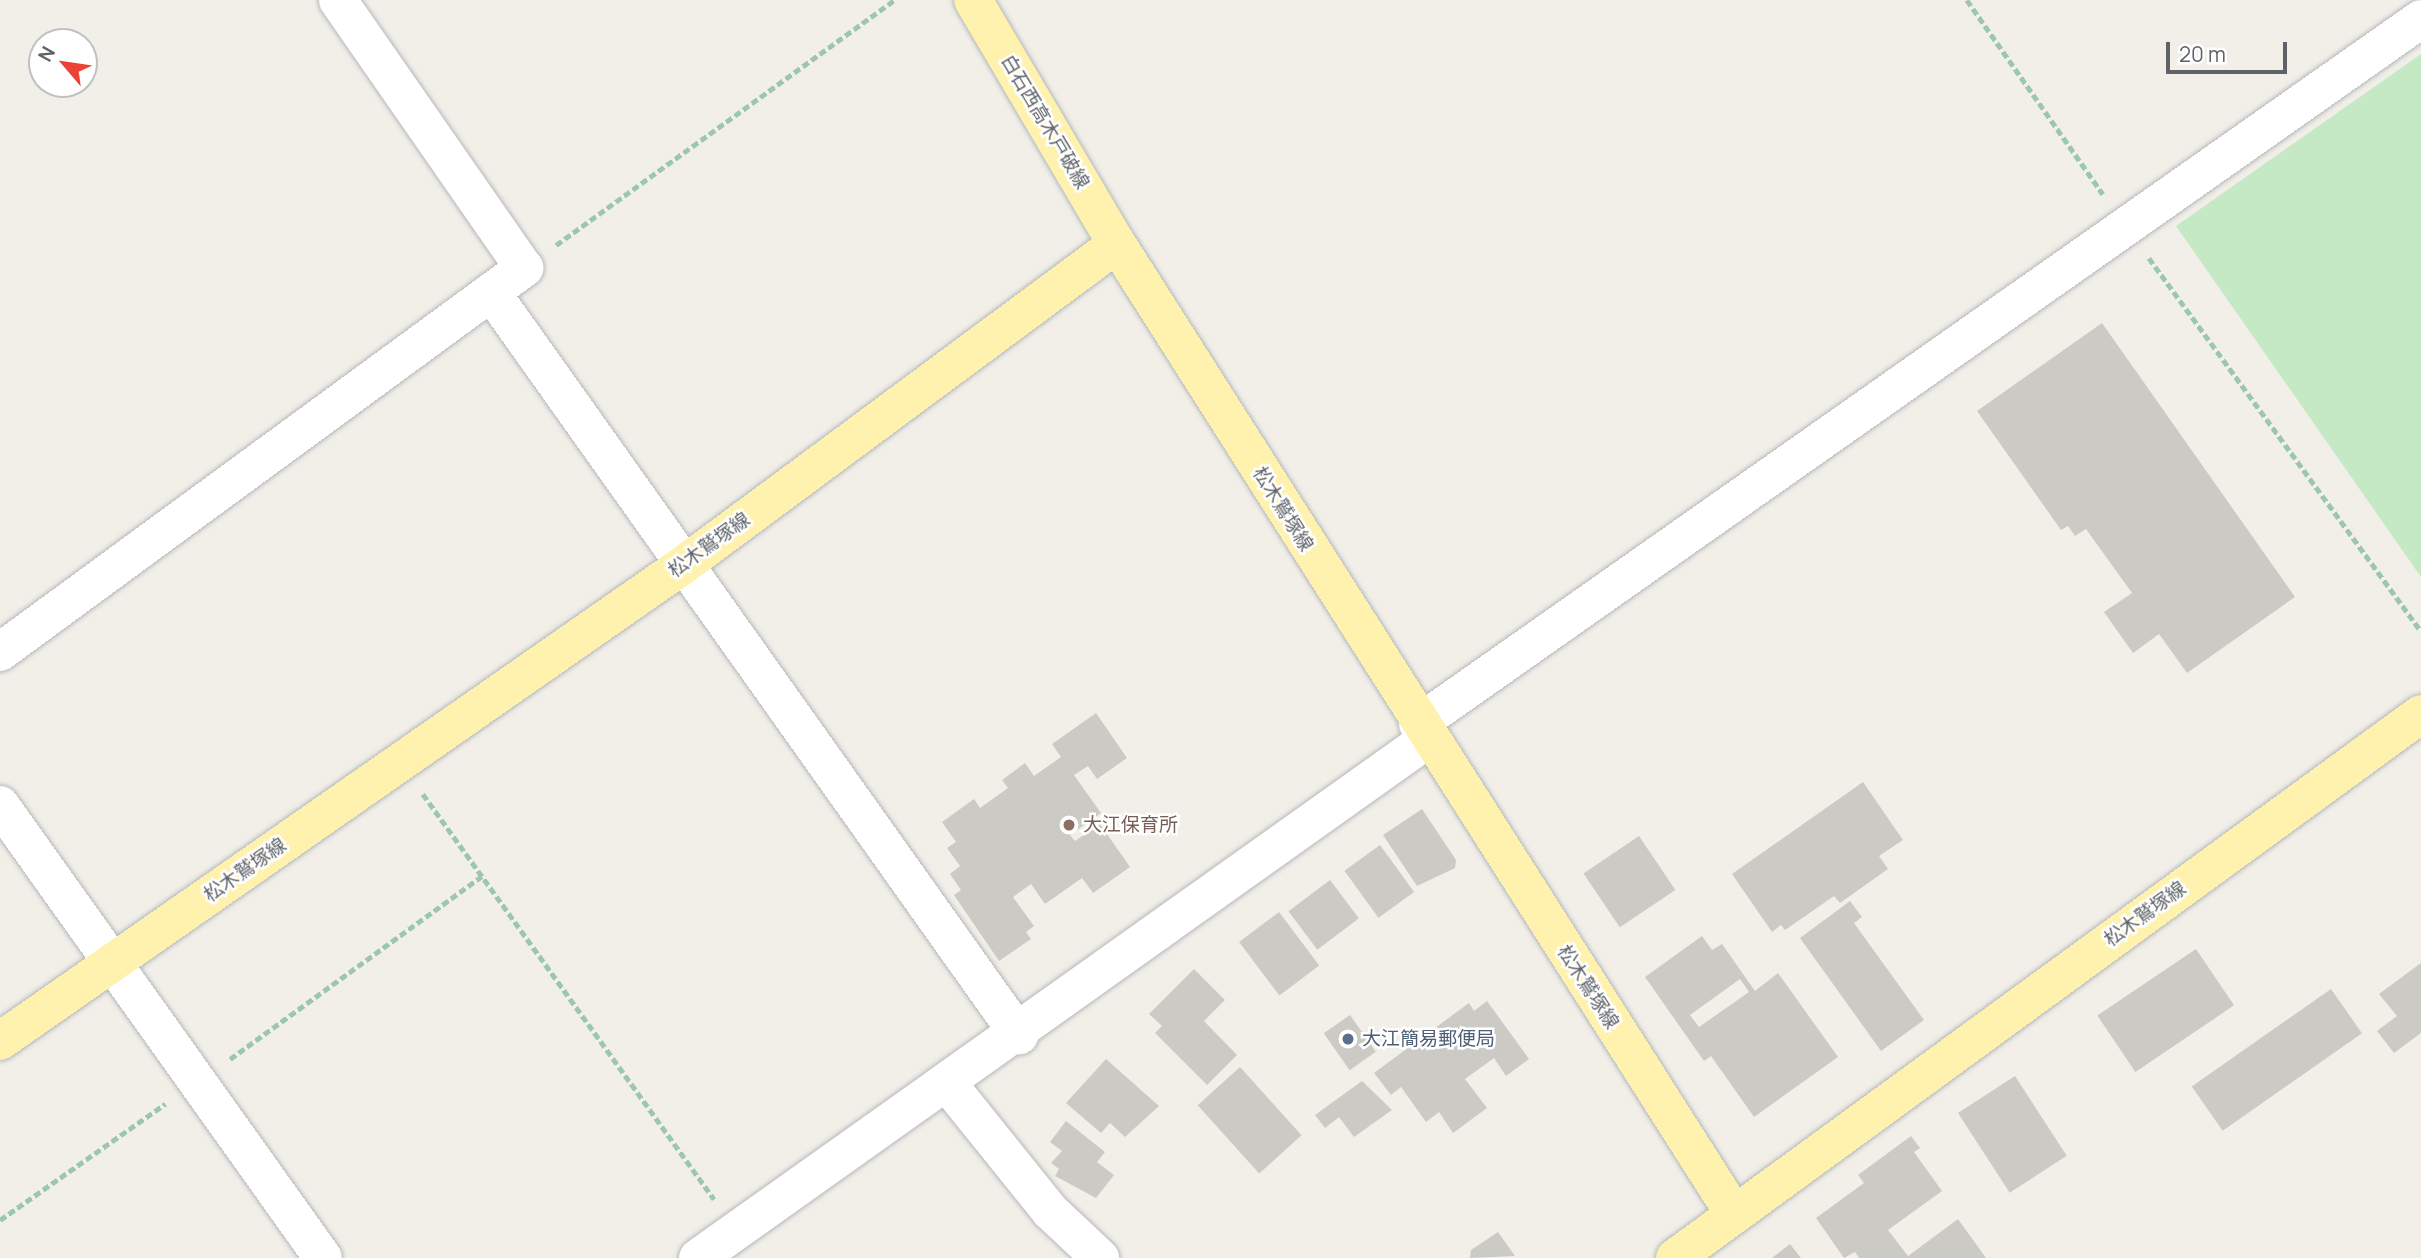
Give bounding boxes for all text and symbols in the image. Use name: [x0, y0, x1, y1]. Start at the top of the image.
north arrow: [28, 28, 98, 98]
scale bar: [2169, 28, 2290, 72]
text: 20 m: [2179, 40, 2226, 68]
text: N: [32, 42, 61, 66]
street label: 白石西高木戸破線: [996, 51, 1094, 193]
street label: 松木鷲塚線: [1248, 463, 1318, 555]
street label: 松木鷲塚線: [664, 508, 754, 582]
place label: 大江保育所: [1083, 814, 1178, 836]
marker: 大江保育所: [1061, 817, 1077, 833]
street label: 松木鷲塚線: [200, 833, 290, 907]
street label: 松木鷲塚線: [2100, 877, 2190, 951]
street label: 松木鷲塚線: [1553, 941, 1623, 1033]
place label: 大江簡易郵便局: [1362, 1028, 1495, 1050]
marker: 大江簡易郵便局: [1340, 1031, 1356, 1047]

